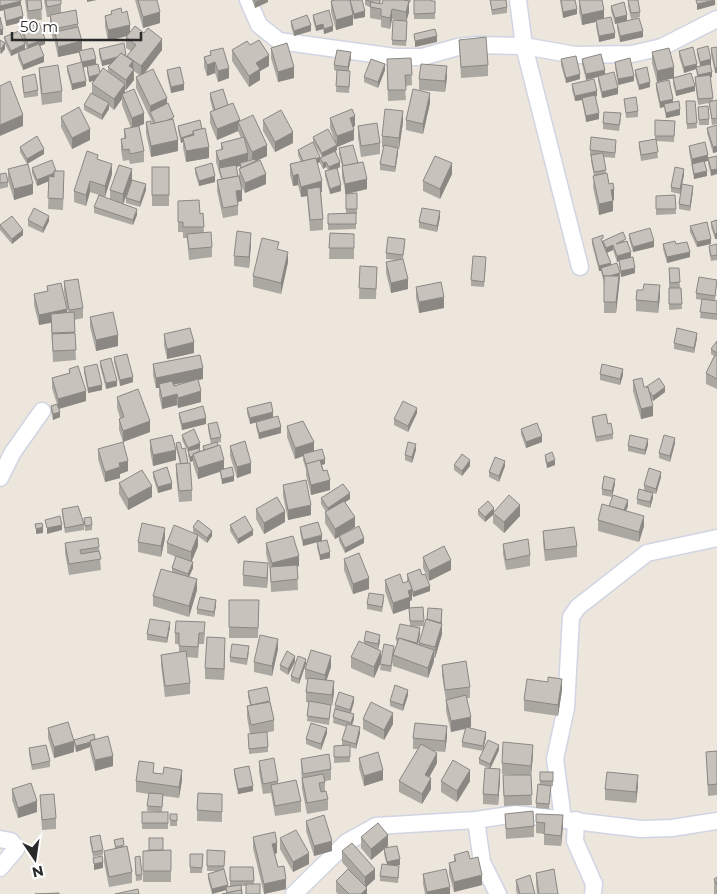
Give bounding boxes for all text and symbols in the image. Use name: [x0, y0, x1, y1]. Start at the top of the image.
scale bar: [12, 10, 141, 42]
text: 50 m: [20, 17, 58, 36]
north arrow: [10, 834, 60, 884]
text: N: [30, 862, 45, 882]

